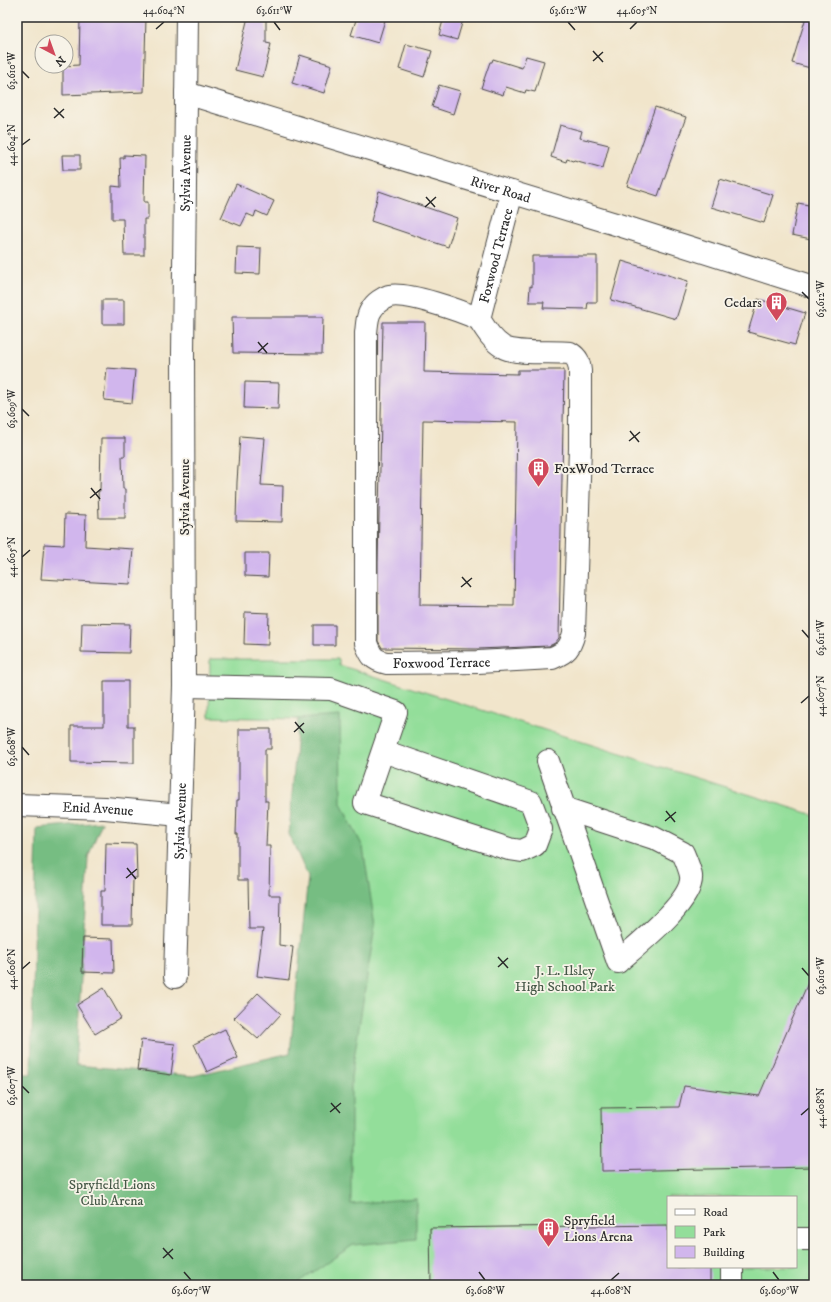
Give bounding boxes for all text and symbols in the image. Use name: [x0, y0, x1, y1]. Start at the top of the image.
text: 44.604°N: [143, 5, 185, 17]
text: 63.611°W: [256, 5, 293, 17]
text: 63.612°W: [549, 5, 588, 17]
text: 44.605°N: [616, 5, 658, 17]
north arrow: [34, 34, 74, 74]
text: 63.610°W: [6, 51, 18, 90]
text: N: [52, 53, 68, 69]
text: 44.604°N: [6, 124, 18, 166]
street label: Sylvia Avenue: [177, 134, 196, 212]
street label: River Road: [468, 172, 533, 208]
street label: Foxwood Terrace: [475, 206, 518, 305]
text: 63.612°W: [815, 279, 827, 318]
building icon: Cedars: [764, 289, 790, 322]
place label: Cedars: [724, 294, 762, 312]
text: 63.609°W: [6, 389, 18, 429]
building icon: FoxWood Terrace: [526, 455, 552, 488]
street label: Sylvia Avenue: [176, 458, 194, 535]
place label: FoxWood Terrace: [554, 460, 654, 478]
text: 44.605°N: [6, 536, 18, 578]
text: 63.611°W: [815, 619, 827, 656]
street label: Foxwood Terrace: [393, 653, 491, 673]
text: 44.607°N: [815, 675, 827, 717]
text: 63.608°W: [6, 727, 18, 767]
street label: Sylvia Avenue: [171, 782, 191, 860]
street label: Enid Avenue: [62, 799, 134, 821]
text: 44.606°N: [6, 948, 18, 990]
text: 63.610°W: [815, 956, 827, 995]
park label: J. L. Ilsley High School Park: [515, 962, 615, 996]
text: 63.607°W: [6, 1065, 18, 1106]
text: 44.608°N: [815, 1087, 827, 1129]
park label: Spryfield Lions Club Arena: [69, 1176, 156, 1210]
legend: [667, 1196, 797, 1268]
text: Road: [703, 1205, 728, 1220]
place label: Spryfield Lions Arena: [564, 1212, 633, 1246]
building icon: Spryfield Lions Arena: [536, 1215, 562, 1248]
text: Park: [703, 1225, 725, 1240]
text: Building: [703, 1245, 744, 1260]
text: 63.607°W: [171, 1285, 212, 1297]
text: 63.608°W: [465, 1285, 505, 1297]
text: 44.608°N: [590, 1285, 632, 1297]
text: 63.609°W: [759, 1285, 799, 1297]

